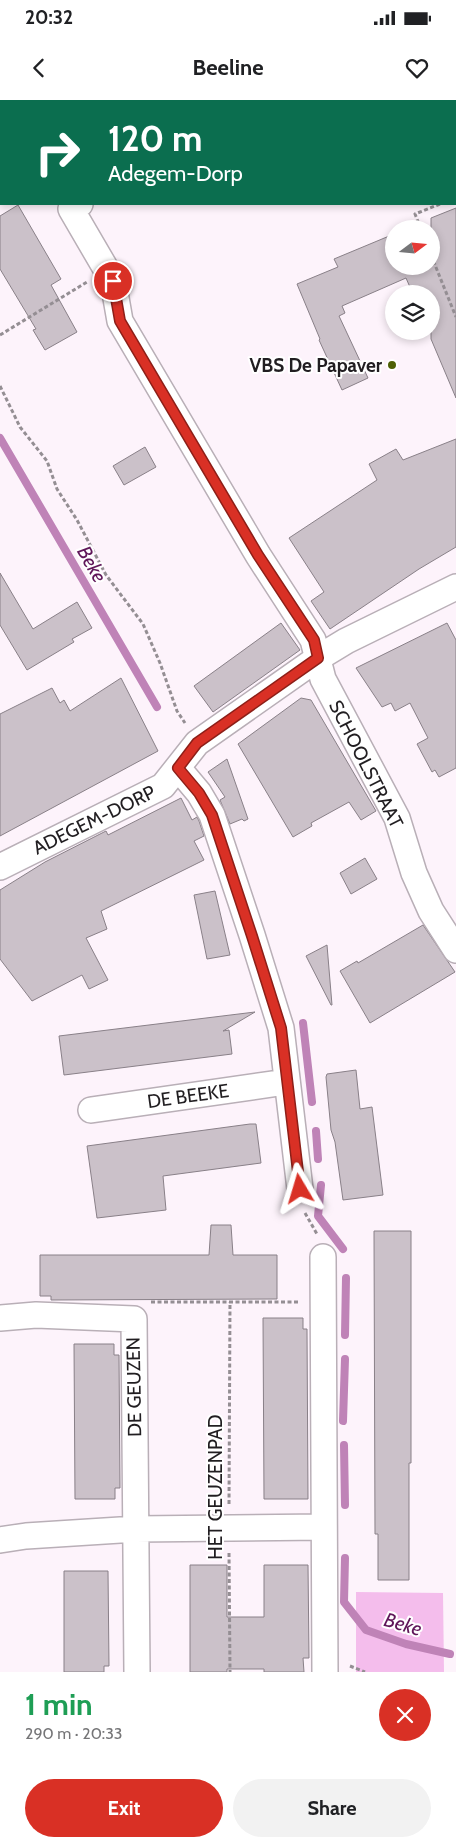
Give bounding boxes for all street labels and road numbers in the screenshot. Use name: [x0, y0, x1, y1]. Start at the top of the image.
street label: SCHOOLSTRAAT: [324, 696, 408, 832]
street label: ADEGEM-DORP: [29, 780, 159, 860]
street label: DE BEEKE: [146, 1079, 230, 1113]
street label: DE GEUZEN: [122, 1337, 146, 1437]
street label: HET GEUZENPAD: [204, 1414, 227, 1560]

